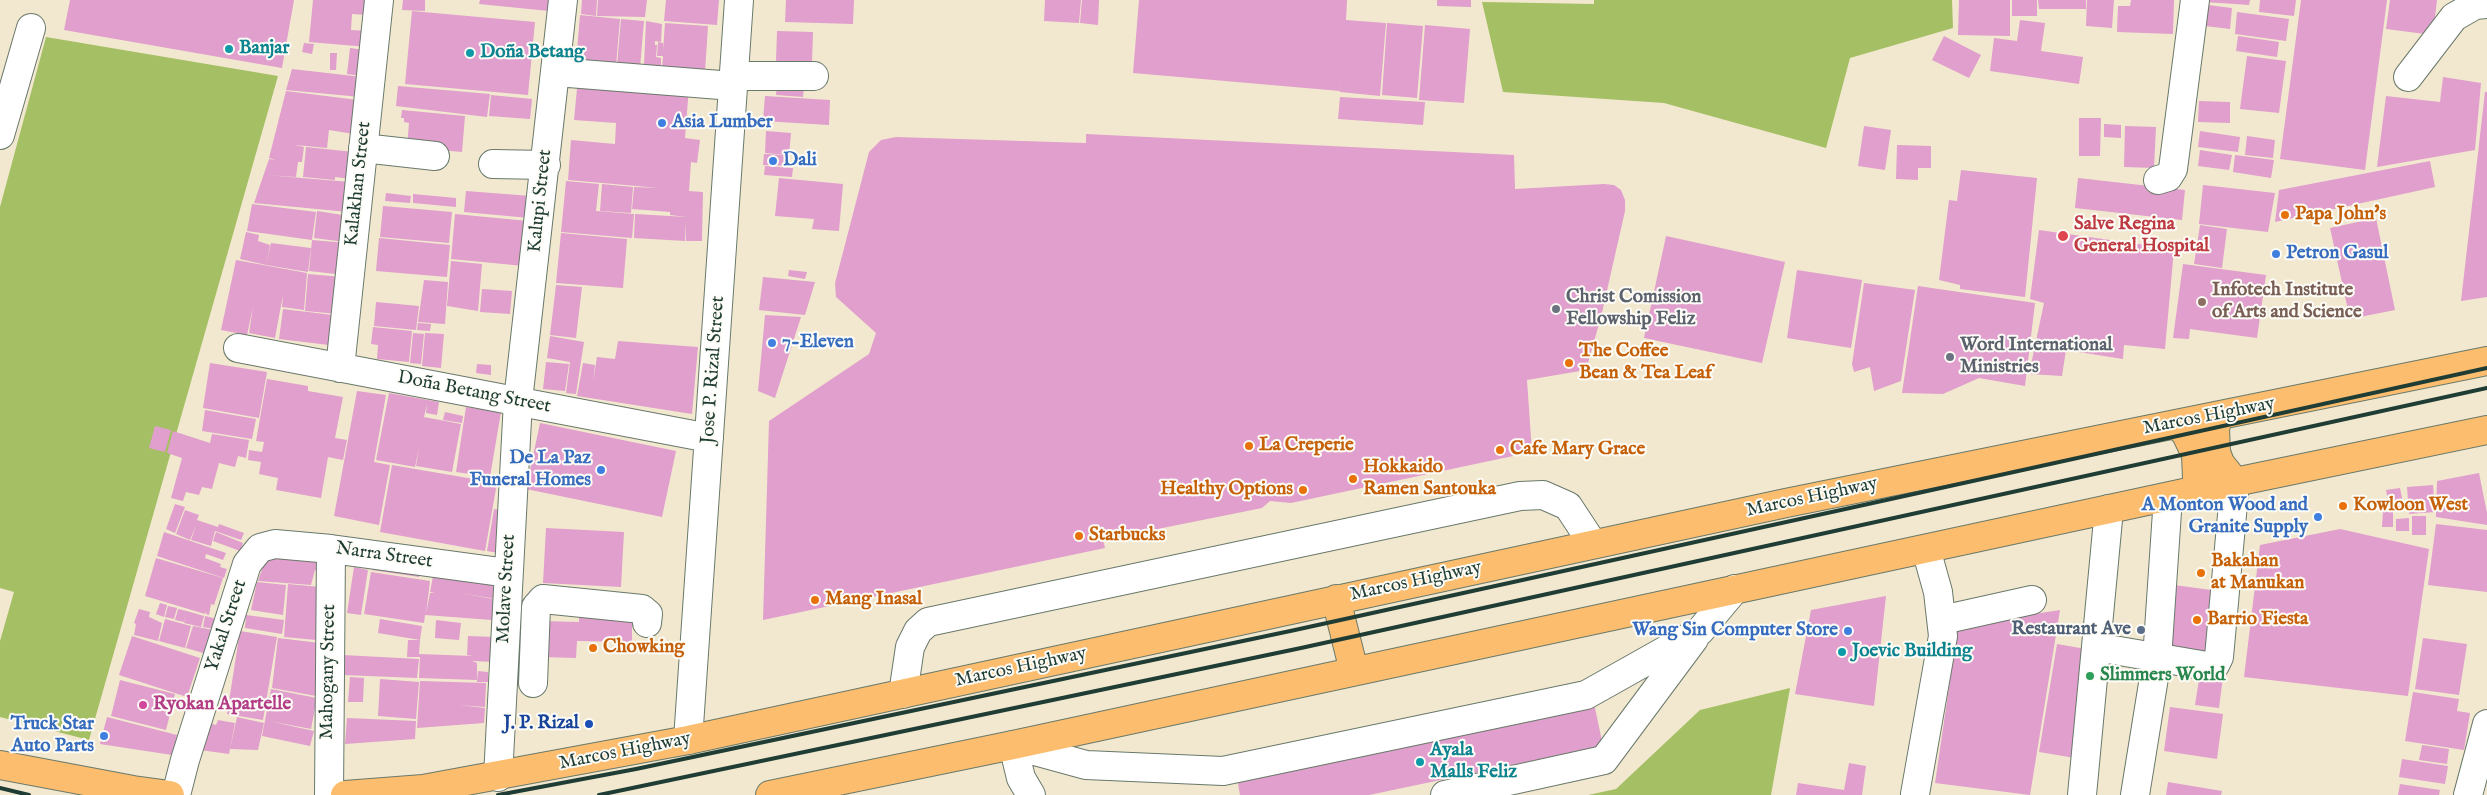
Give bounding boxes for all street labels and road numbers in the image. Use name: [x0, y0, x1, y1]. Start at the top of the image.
street label: Kalakhan Street: [341, 120, 377, 248]
street label: Kalupi Street: [524, 148, 558, 254]
street label: Jose P. Rizal Street: [697, 295, 731, 445]
street label: Doña Betang Street: [395, 367, 553, 419]
street label: Marcos Highway: [2141, 393, 2277, 441]
street label: Marcos Highway: [1744, 473, 1880, 523]
street label: Molave Street: [493, 534, 521, 644]
street label: Narra Street: [334, 538, 434, 574]
street label: Marcos Highway: [1348, 557, 1484, 607]
street label: Yakal Street: [201, 577, 253, 675]
street label: Mahogany Street: [316, 604, 342, 740]
street label: Marcos Highway: [953, 643, 1089, 693]
street label: Marcos Highway: [557, 728, 693, 776]

